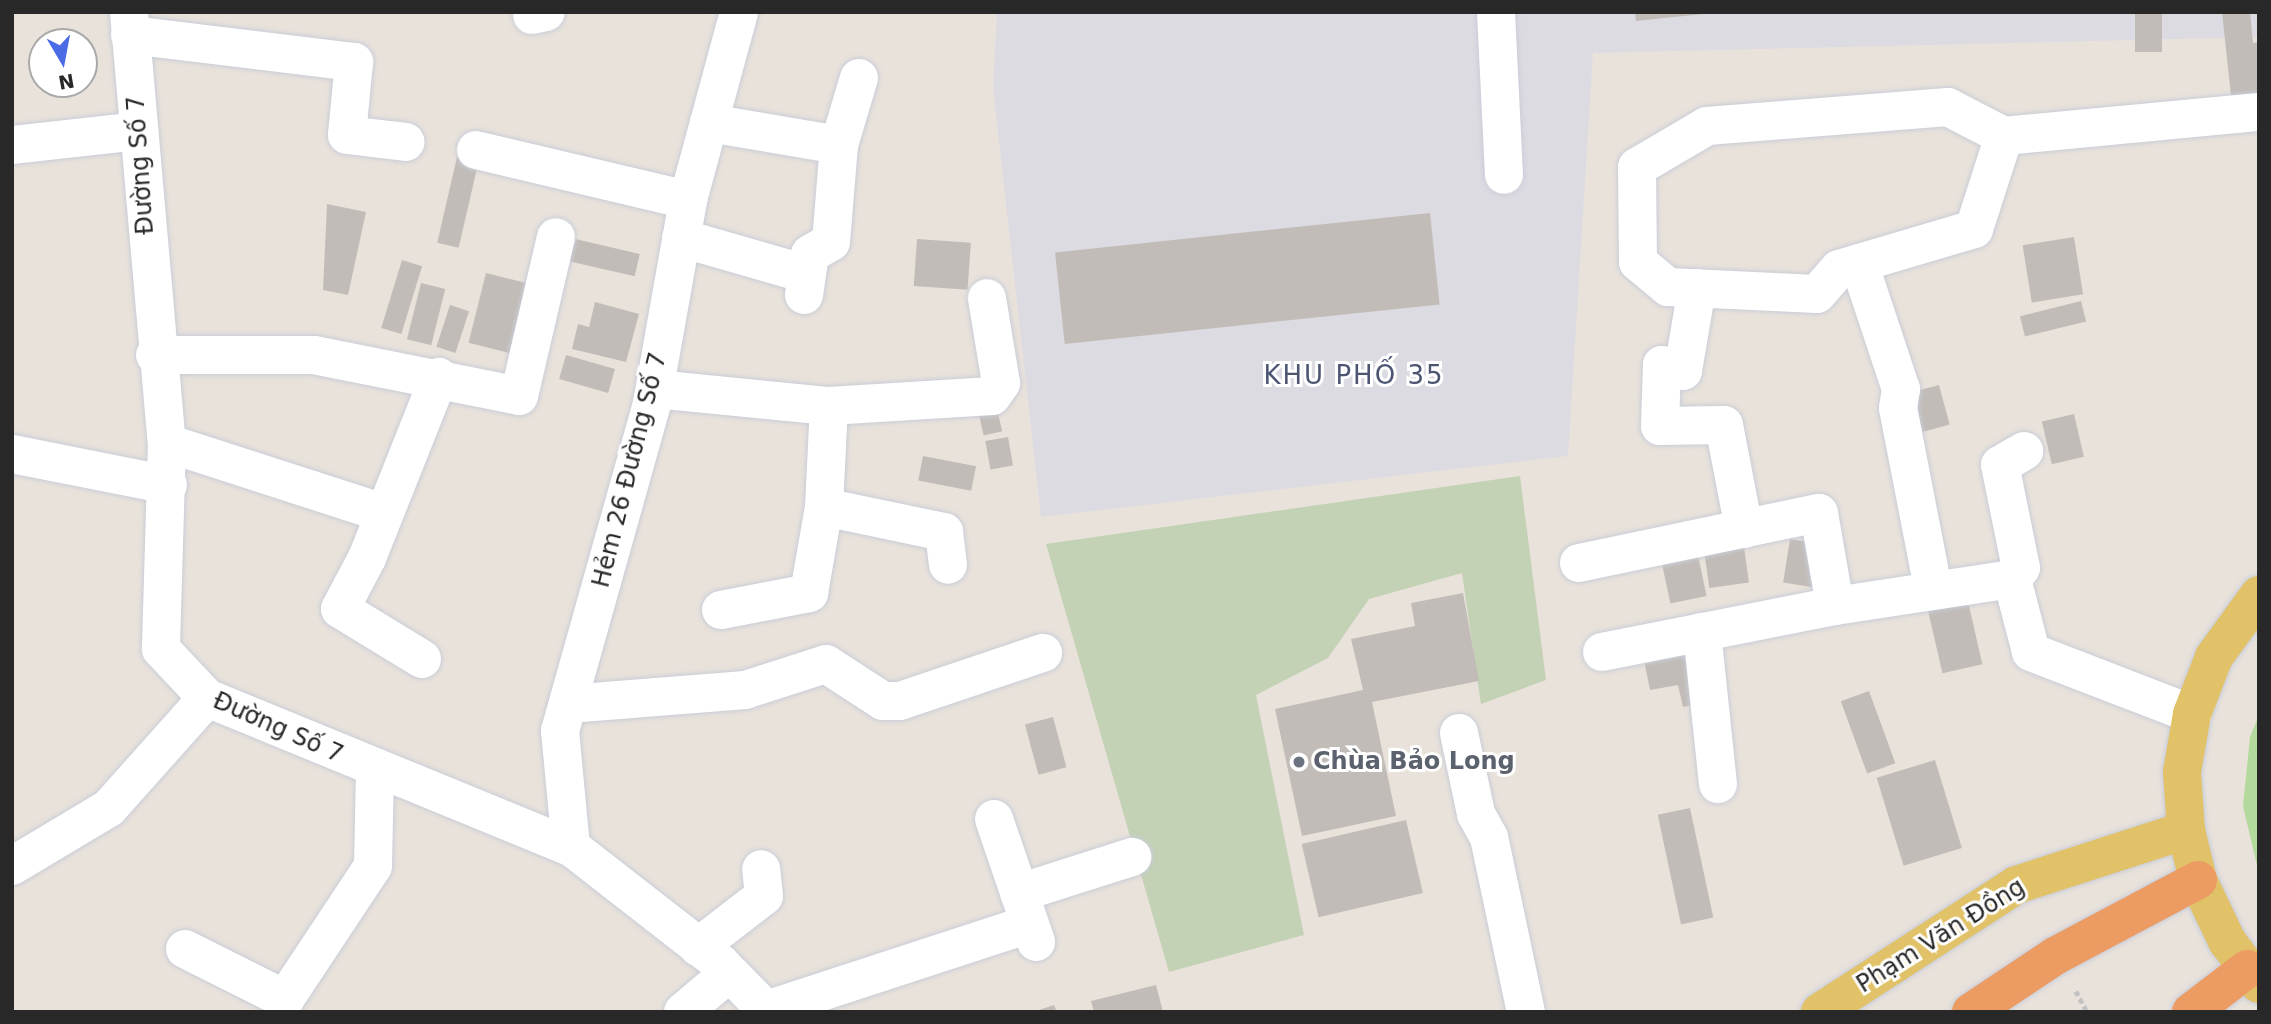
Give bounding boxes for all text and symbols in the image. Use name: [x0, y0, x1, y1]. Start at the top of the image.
north arrow: [28, 28, 98, 98]
text: N: [57, 69, 76, 94]
street label: Đường Số 7: [122, 94, 160, 236]
street label: Hẻm 26 Đường Số 7: [587, 349, 673, 591]
district label: KHU PHỐ 35: [1265, 360, 1443, 392]
street label: Đường Số 7: [208, 686, 348, 770]
place label: Chùa Bảo Long: [1313, 748, 1515, 776]
marker: Chùa Bảo Long: [1291, 754, 1307, 770]
street label: Phạm Văn Đồng: [1851, 873, 2031, 999]

